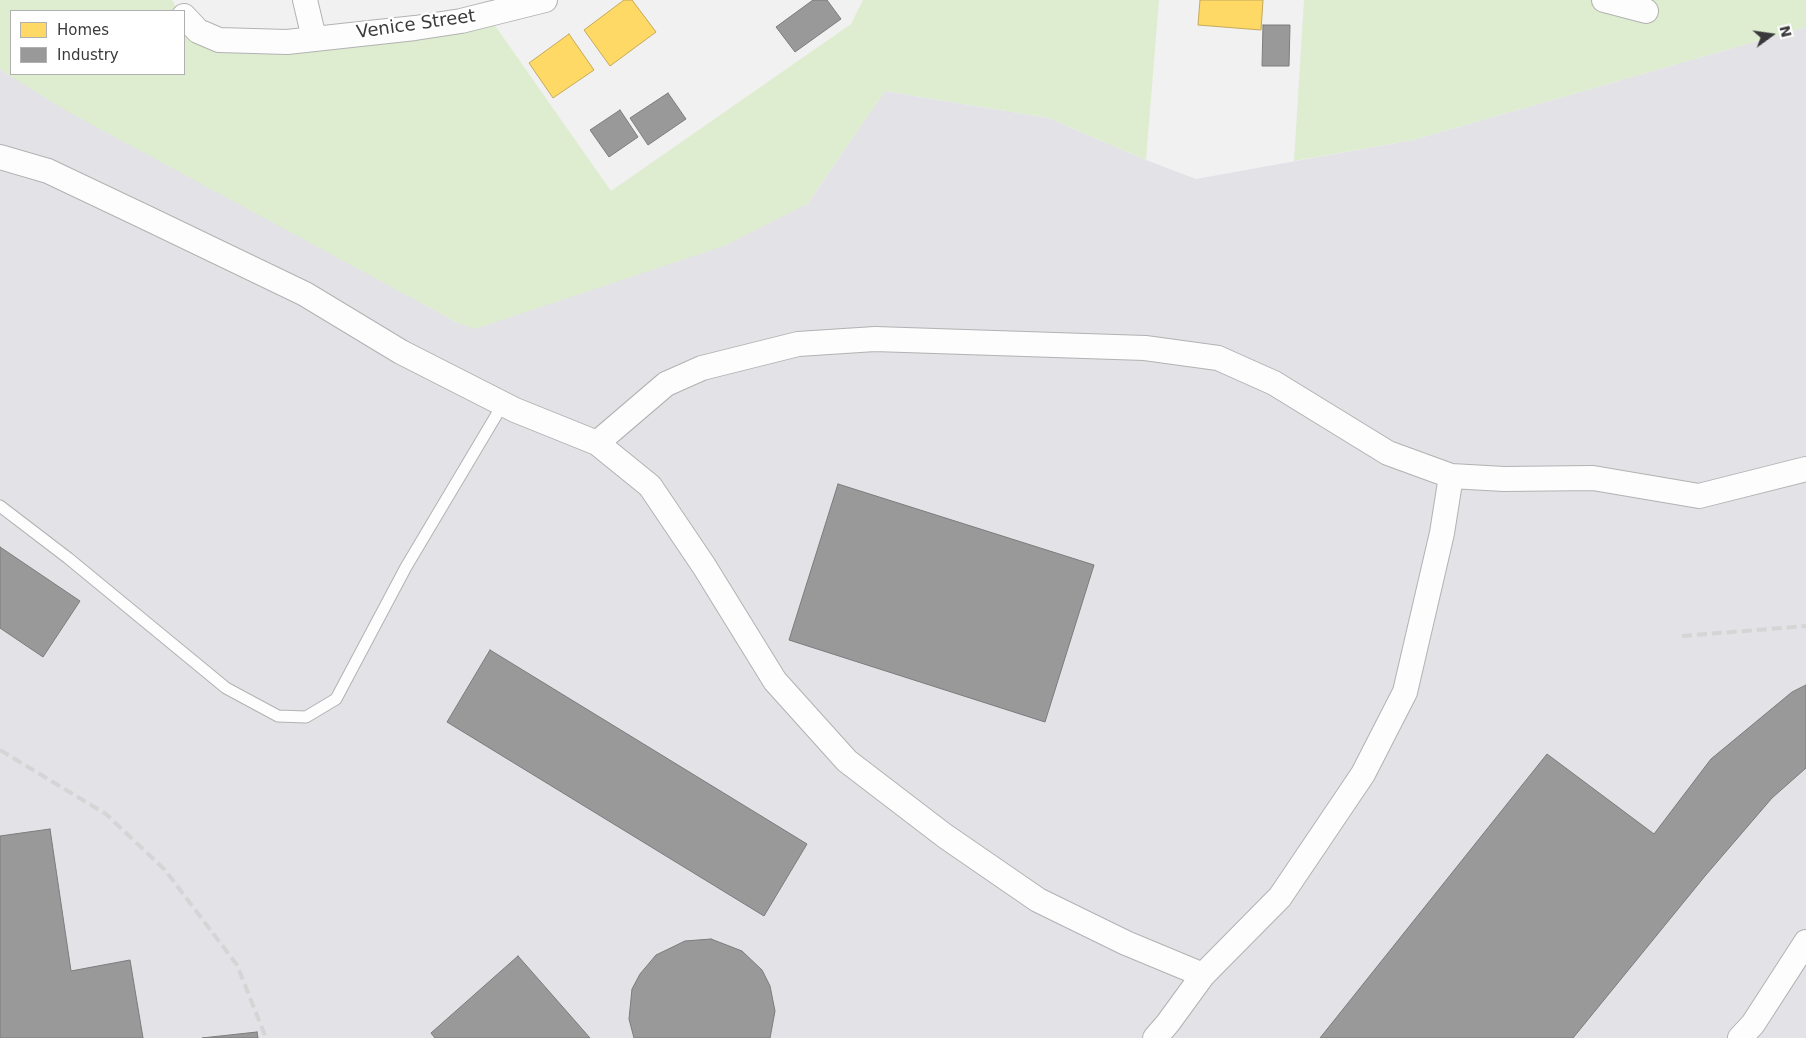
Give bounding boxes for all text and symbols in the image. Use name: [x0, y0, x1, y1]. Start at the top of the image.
street label: Venice Street: [355, 6, 477, 44]
legend: [10, 10, 185, 75]
north arrow: [1746, 10, 1796, 60]
text: Homes: [57, 21, 109, 39]
text: N: [1776, 24, 1795, 39]
text: Industry: [57, 46, 119, 64]

